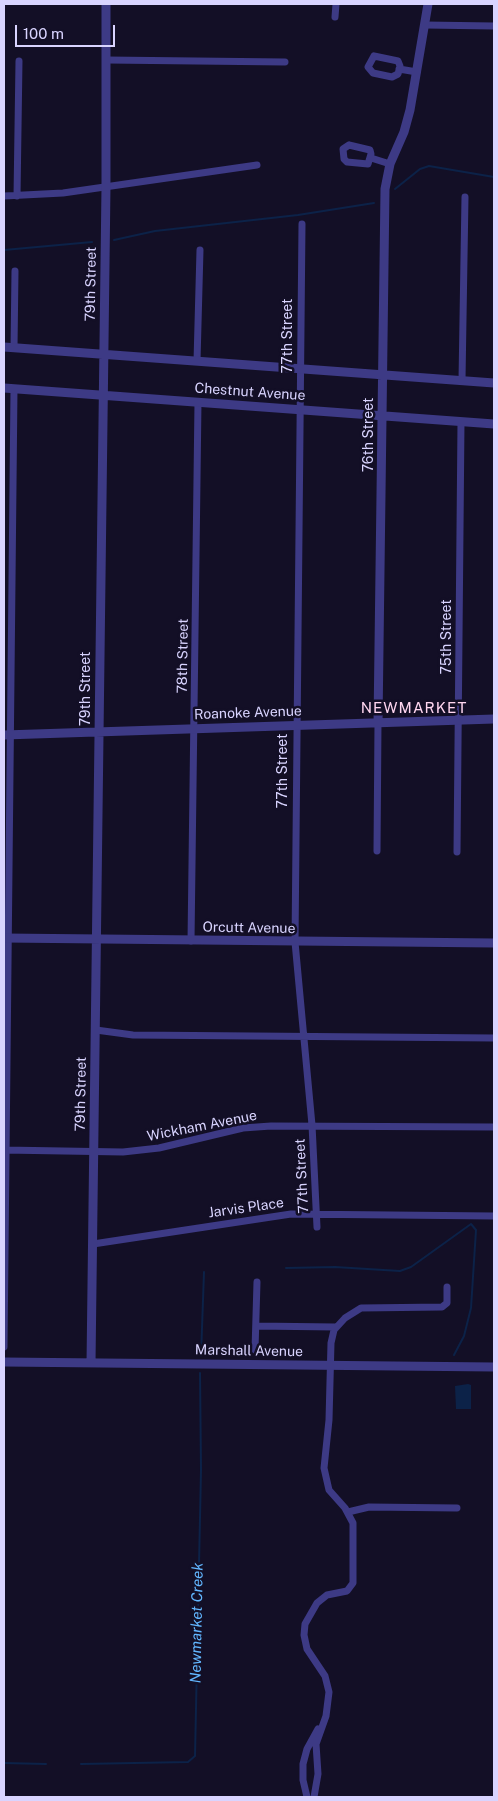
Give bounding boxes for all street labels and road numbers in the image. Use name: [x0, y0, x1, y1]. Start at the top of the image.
street label: 79th Street: [82, 247, 100, 321]
street label: 77th Street: [280, 299, 296, 373]
street label: Chestnut Avenue: [194, 380, 306, 404]
street label: 76th Street: [361, 398, 377, 472]
street label: 75th Street: [439, 599, 455, 675]
street label: 78th Street: [174, 618, 192, 694]
street label: 79th Street: [78, 652, 94, 726]
street label: Roanoke Avenue: [194, 703, 302, 723]
street label: 77th Street: [275, 734, 291, 808]
street label: Orcutt Avenue: [202, 919, 296, 937]
street label: 79th Street: [72, 1057, 90, 1131]
street label: Wickham Avenue: [146, 1107, 258, 1145]
street label: 77th Street: [292, 1138, 312, 1214]
street label: Jarvis Place: [207, 1194, 285, 1222]
street label: Marshall Avenue: [195, 1342, 303, 1360]

